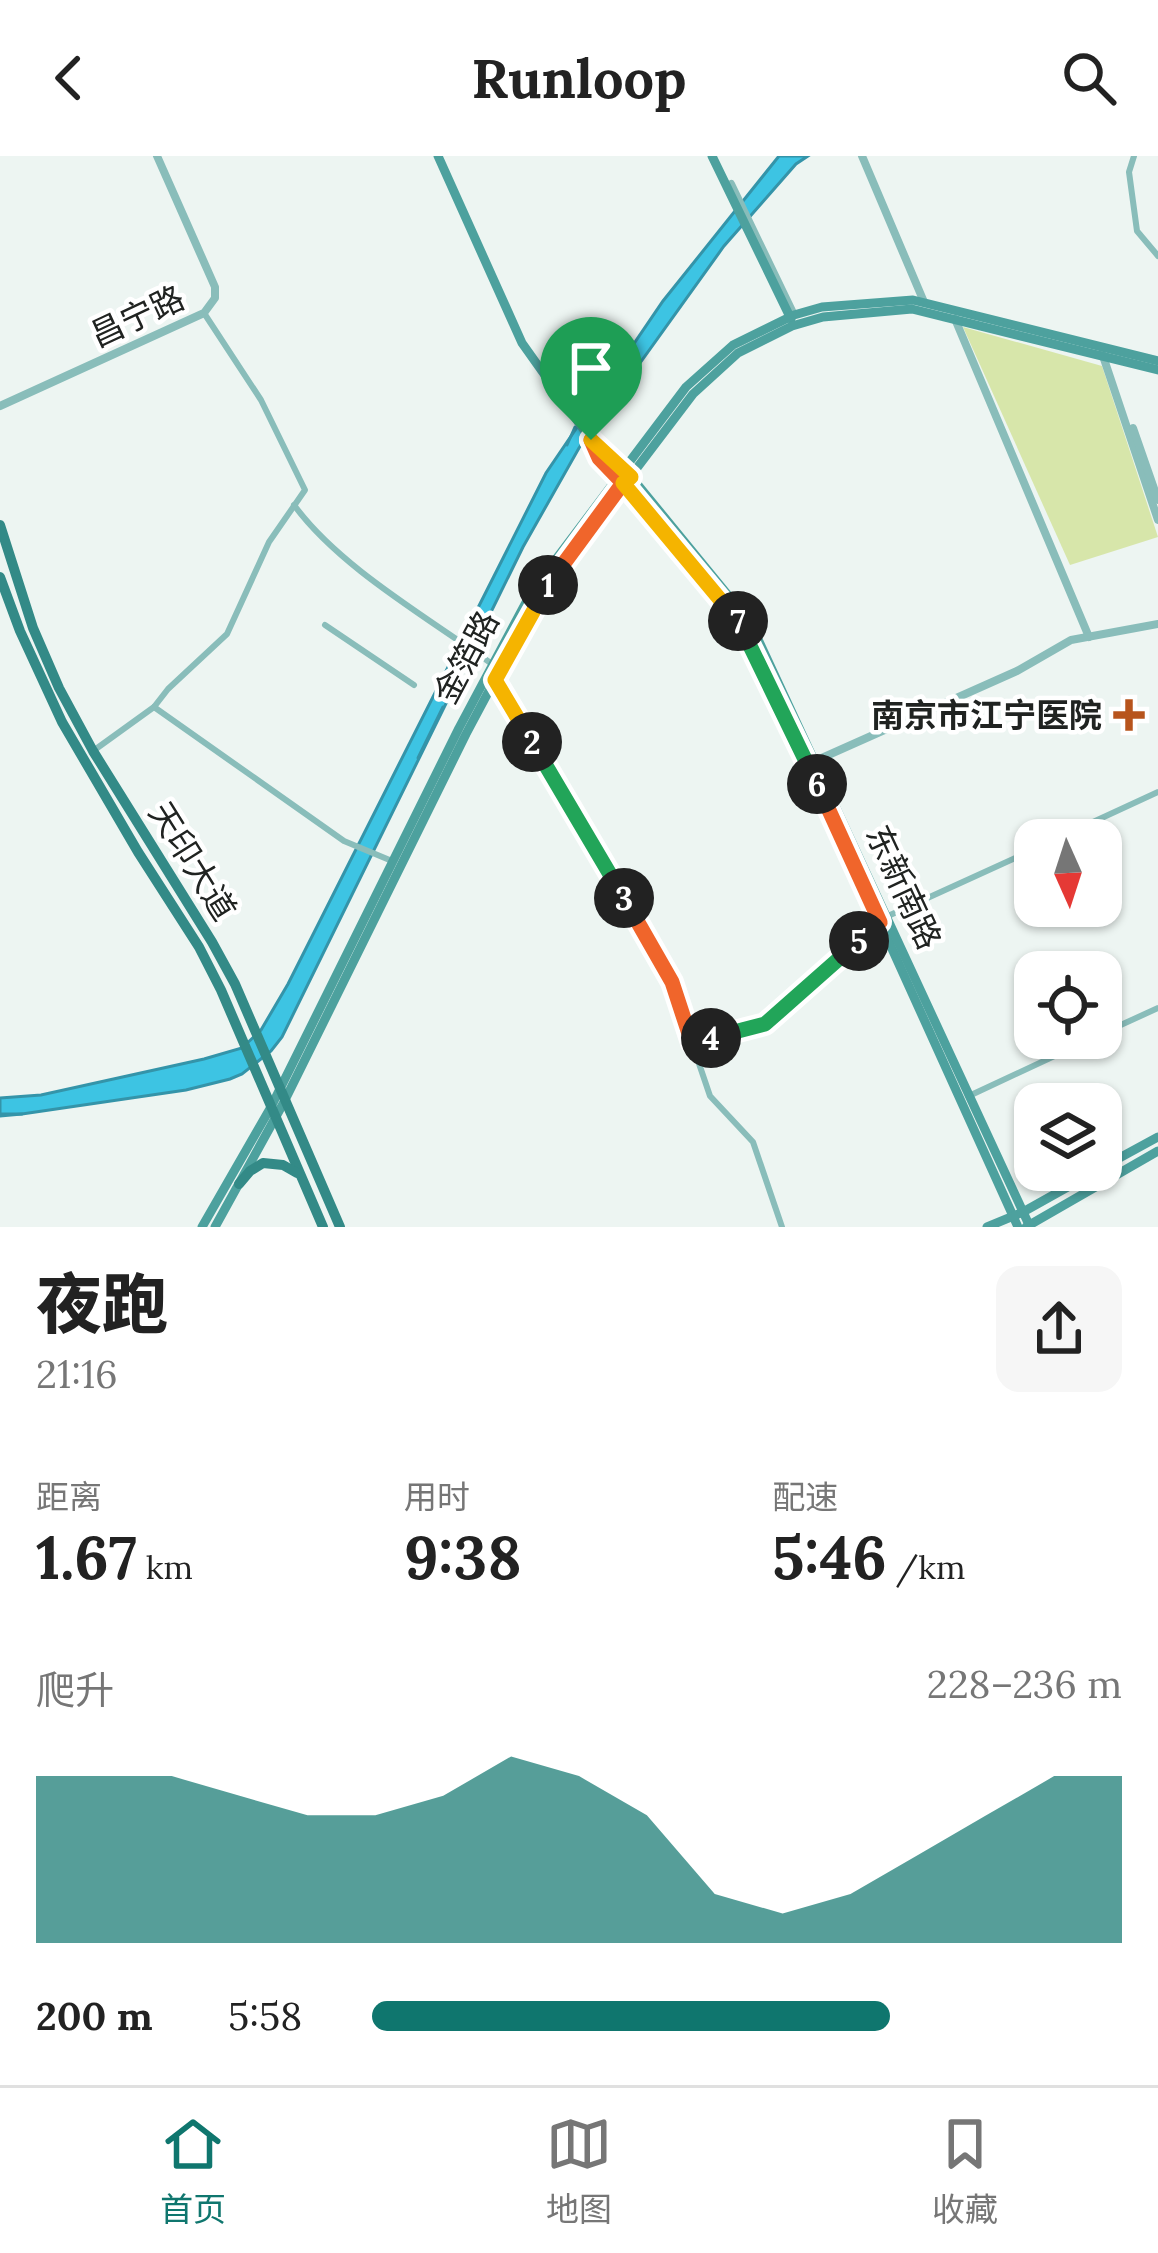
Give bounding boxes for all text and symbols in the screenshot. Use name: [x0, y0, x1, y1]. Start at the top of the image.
text: Runloop: [472, 44, 686, 113]
icon: back: [36, 45, 102, 111]
icon: search: [1056, 45, 1122, 111]
street label: 昌宁路: [83, 276, 191, 356]
pin: [540, 317, 642, 440]
icon: arrive: [558, 335, 624, 401]
pin: 1: [518, 555, 578, 615]
text: 1: [541, 564, 555, 606]
pin: 7: [708, 591, 768, 651]
text: 7: [730, 600, 746, 642]
street label: 金箔路: [424, 603, 508, 711]
place label: 南京市江宁医院: [871, 694, 1102, 736]
marker: 南京市江宁医院: [1113, 699, 1145, 731]
pin: 2: [502, 712, 562, 772]
text: 2: [523, 721, 541, 763]
pin: 6: [787, 754, 847, 814]
text: 6: [808, 763, 826, 805]
street label: 天印大道: [140, 794, 246, 928]
street label: 东新南路: [857, 818, 951, 956]
north arrow: [1014, 819, 1122, 927]
map controls: [1014, 819, 1122, 1191]
pin: 3: [594, 868, 654, 928]
text: 3: [615, 877, 633, 919]
pin: 5: [829, 911, 889, 971]
text: 5: [850, 920, 868, 962]
button: locate: [1014, 951, 1122, 1059]
pin: 4: [681, 1008, 741, 1068]
text: 4: [702, 1017, 720, 1059]
button: layers: [1014, 1083, 1122, 1191]
text: 夜跑: [36, 1262, 168, 1346]
button: share: [996, 1266, 1122, 1392]
text: 21:16: [36, 1349, 118, 1399]
text: 距离: [36, 1476, 102, 1518]
text: 用时: [404, 1476, 470, 1518]
text: 配速: [772, 1476, 838, 1518]
text: 1.67: [36, 1519, 137, 1595]
text: 9:38: [404, 1519, 521, 1595]
text: 5:46: [772, 1519, 887, 1595]
text: km: [137, 1546, 193, 1588]
text: /km: [887, 1546, 965, 1588]
text: 228–236 m: [927, 1659, 1122, 1709]
text: 爬升: [36, 1665, 114, 1715]
text: 200 m: [36, 1991, 153, 2041]
text: 5:58: [228, 1991, 302, 2041]
tab: 首页: [160, 2111, 226, 2231]
tab: 地图: [546, 2111, 612, 2231]
tab: 收藏: [932, 2111, 998, 2231]

